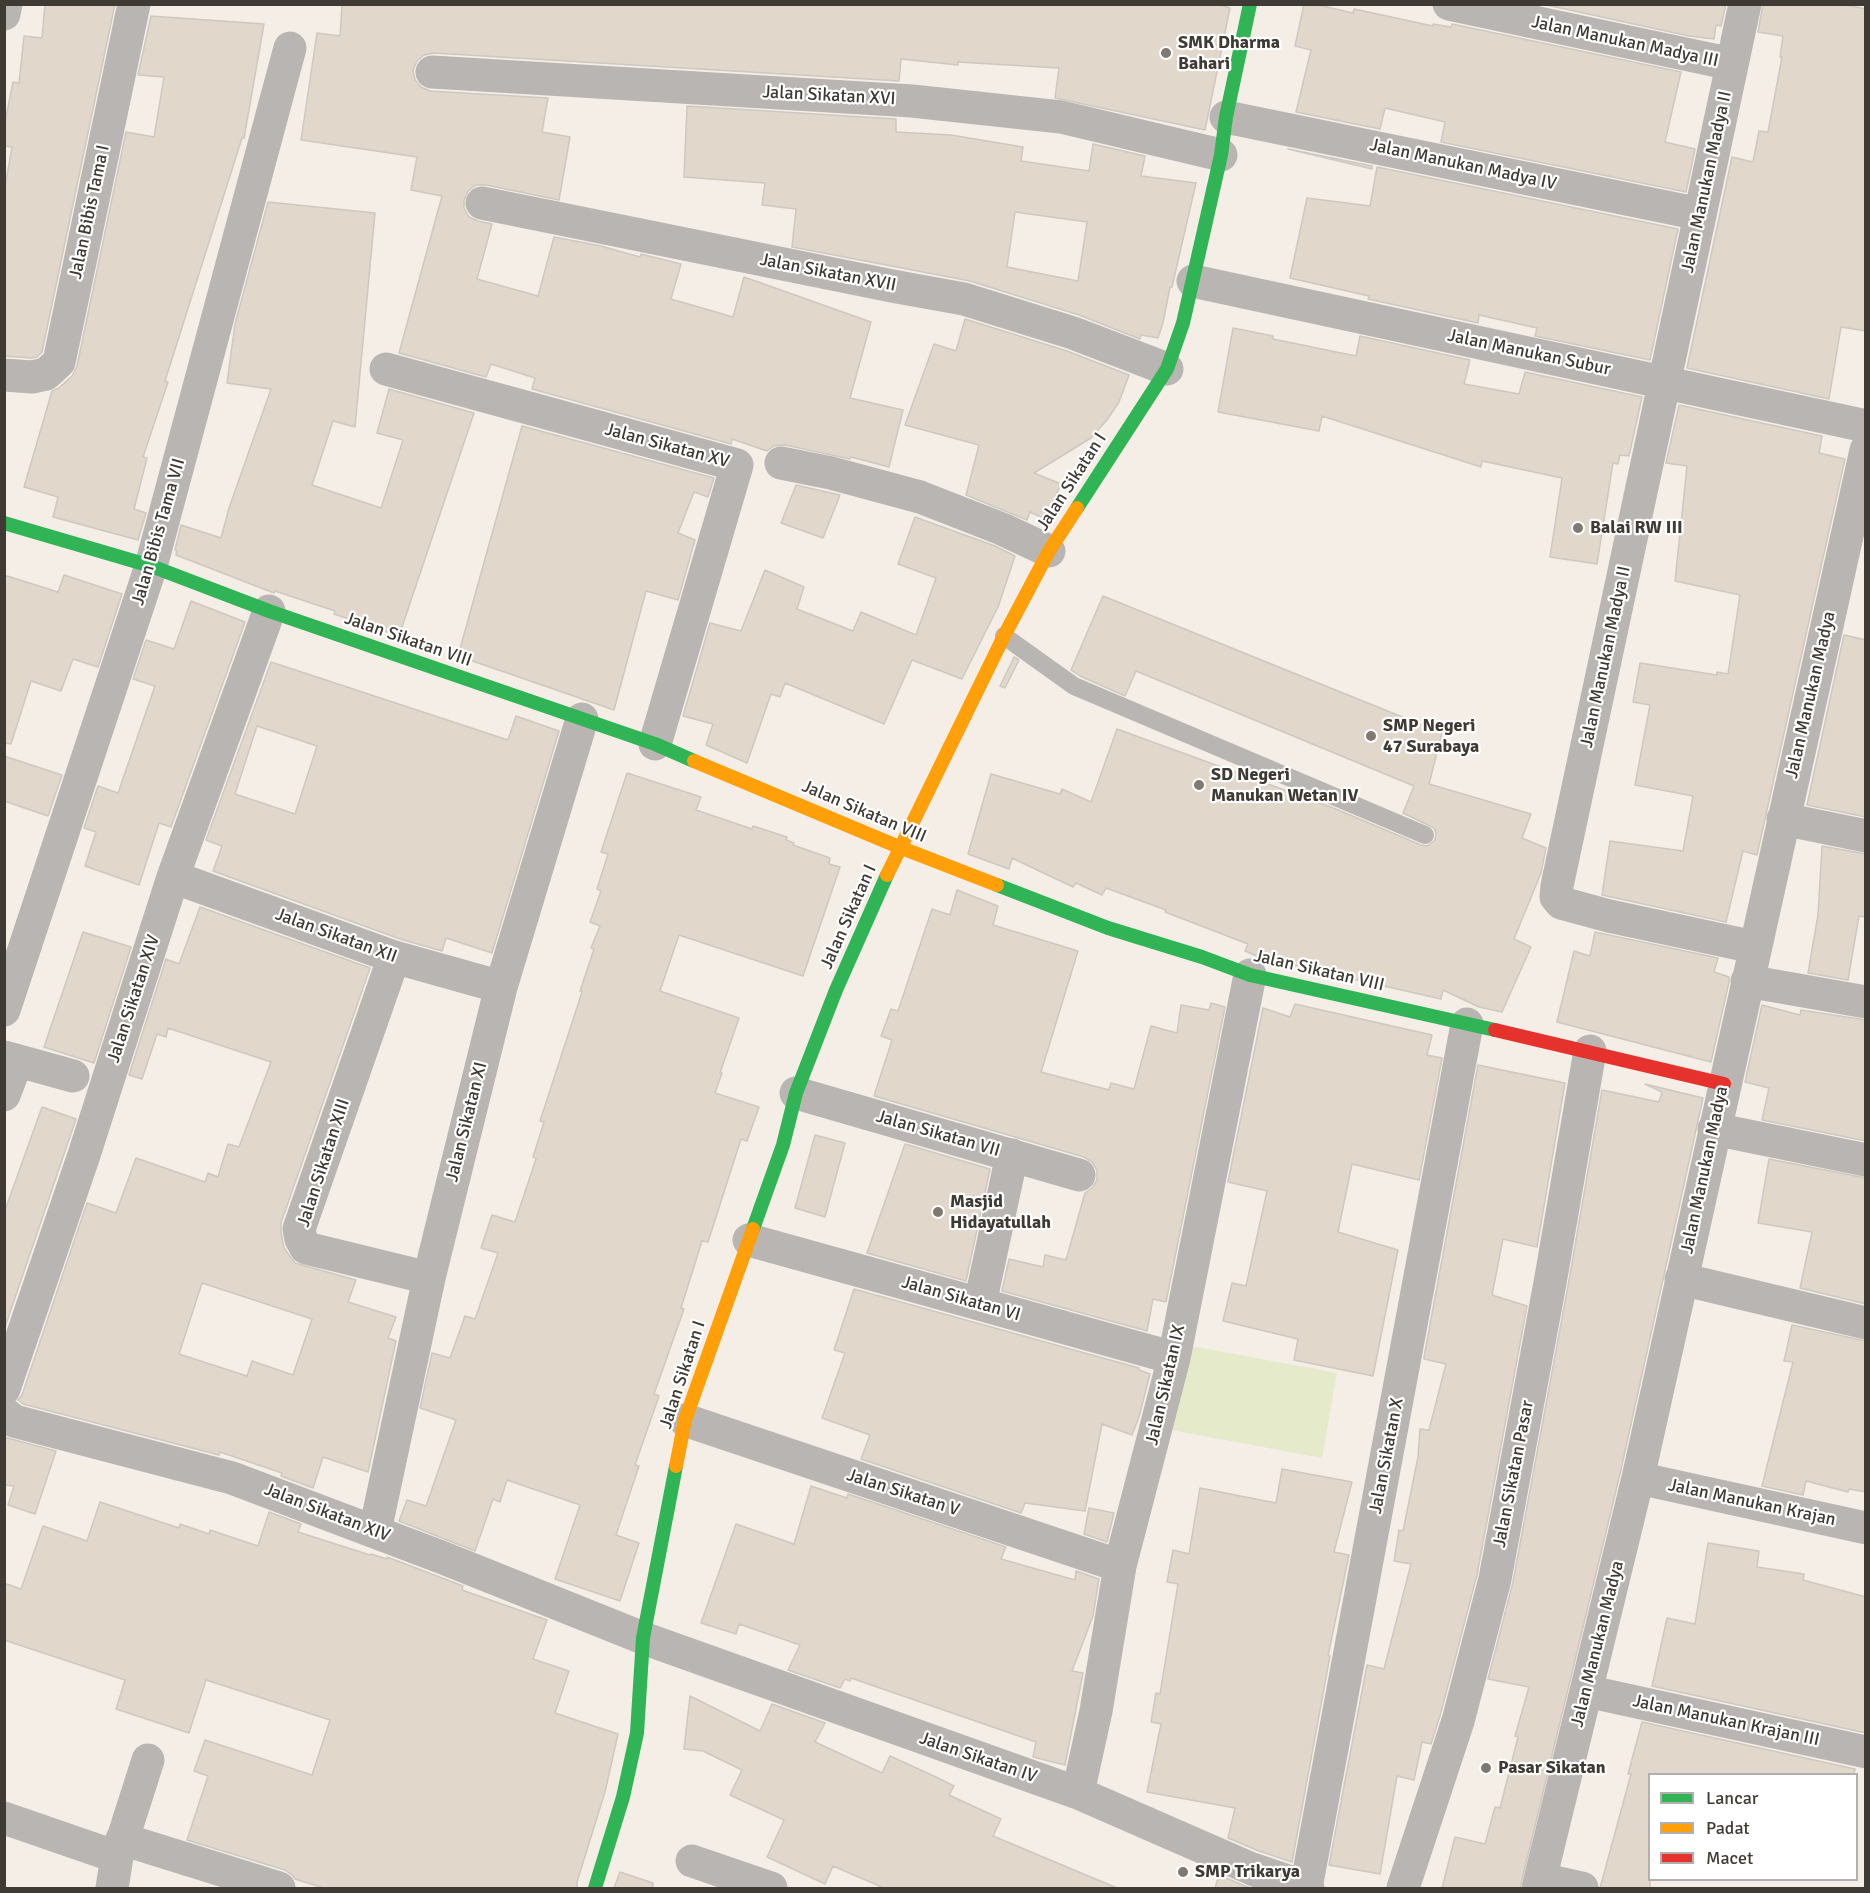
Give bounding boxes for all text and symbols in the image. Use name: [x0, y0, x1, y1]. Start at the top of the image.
street label: Jalan Manukan Madya III: [1530, 12, 1720, 72]
place label: SMK Dharma Bahari: [1178, 32, 1280, 74]
marker: SMK Dharma Bahari: [1159, 46, 1173, 60]
street label: Jalan Sikatan XVI: [762, 82, 896, 110]
street label: Jalan Manukan Madya II: [1677, 89, 1737, 275]
street label: Jalan Manukan Madya IV: [1368, 135, 1558, 195]
street label: Jalan Bibis Tama I: [65, 143, 115, 281]
street label: Jalan Sikatan XVII: [758, 249, 898, 297]
street label: Jalan Manukan Subur: [1446, 325, 1612, 381]
street label: Jalan Sikatan XV: [602, 419, 732, 473]
street label: Jalan Sikatan I: [1032, 429, 1112, 535]
street label: Jalan Bibis Tama VII: [128, 456, 190, 608]
place label: Balai RW III: [1590, 517, 1683, 539]
marker: Balai RW III: [1571, 521, 1585, 535]
street label: Jalan Manukan Madya II: [1576, 564, 1636, 750]
street label: Jalan Sikatan VIII: [342, 608, 474, 672]
street label: Jalan Manukan Madya: [1781, 609, 1841, 781]
place label: SMP Negeri 47 Surabaya: [1383, 715, 1479, 758]
marker: SMP Negeri 47 Surabaya: [1364, 729, 1378, 743]
place label: SD Negeri Manukan Wetan IV: [1211, 764, 1358, 806]
street label: Jalan Sikatan VIII: [798, 776, 930, 848]
marker: SD Negeri Manukan Wetan IV: [1192, 778, 1206, 792]
street label: Jalan Sikatan I: [816, 861, 882, 973]
street label: Jalan Sikatan XII: [272, 904, 400, 968]
street label: Jalan Sikatan XIV: [103, 932, 165, 1066]
street label: Jalan Sikatan VIII: [1252, 945, 1386, 997]
street label: Jalan Sikatan XI: [442, 1060, 492, 1184]
street label: Jalan Manukan Madya: [1677, 1084, 1733, 1256]
street label: Jalan Sikatan XIII: [293, 1096, 355, 1230]
street label: Jalan Sikatan VII: [874, 1106, 1002, 1162]
place label: Masjid Hidayatullah: [950, 1191, 1051, 1234]
marker: Masjid Hidayatullah: [931, 1205, 945, 1219]
street label: Jalan Sikatan VI: [899, 1272, 1023, 1326]
street label: Jalan Sikatan I: [655, 1318, 711, 1432]
street label: Jalan Sikatan IX: [1142, 1323, 1190, 1447]
street label: Jalan Sikatan X: [1365, 1396, 1409, 1516]
street label: Jalan Sikatan Pasar: [1489, 1399, 1539, 1549]
street label: Jalan Sikatan V: [844, 1465, 962, 1521]
street label: Jalan Manukan Krajan: [1666, 1475, 1838, 1531]
street label: Jalan Sikatan XIV: [261, 1479, 393, 1547]
street label: Jalan Manukan Madya: [1567, 1559, 1629, 1729]
street label: Jalan Manukan Krajan III: [1631, 1691, 1821, 1751]
street label: Jalan Sikatan IV: [917, 1728, 1039, 1788]
place label: Pasar Sikatan: [1498, 1757, 1606, 1779]
marker: Pasar Sikatan: [1479, 1761, 1493, 1775]
legend: [1648, 1773, 1858, 1881]
text: Lancar: [1706, 1787, 1758, 1809]
text: Padat: [1706, 1817, 1750, 1839]
text: Macet: [1706, 1847, 1753, 1869]
place label: SMP Trikarya: [1195, 1861, 1300, 1883]
marker: SMP Trikarya: [1176, 1865, 1190, 1879]

